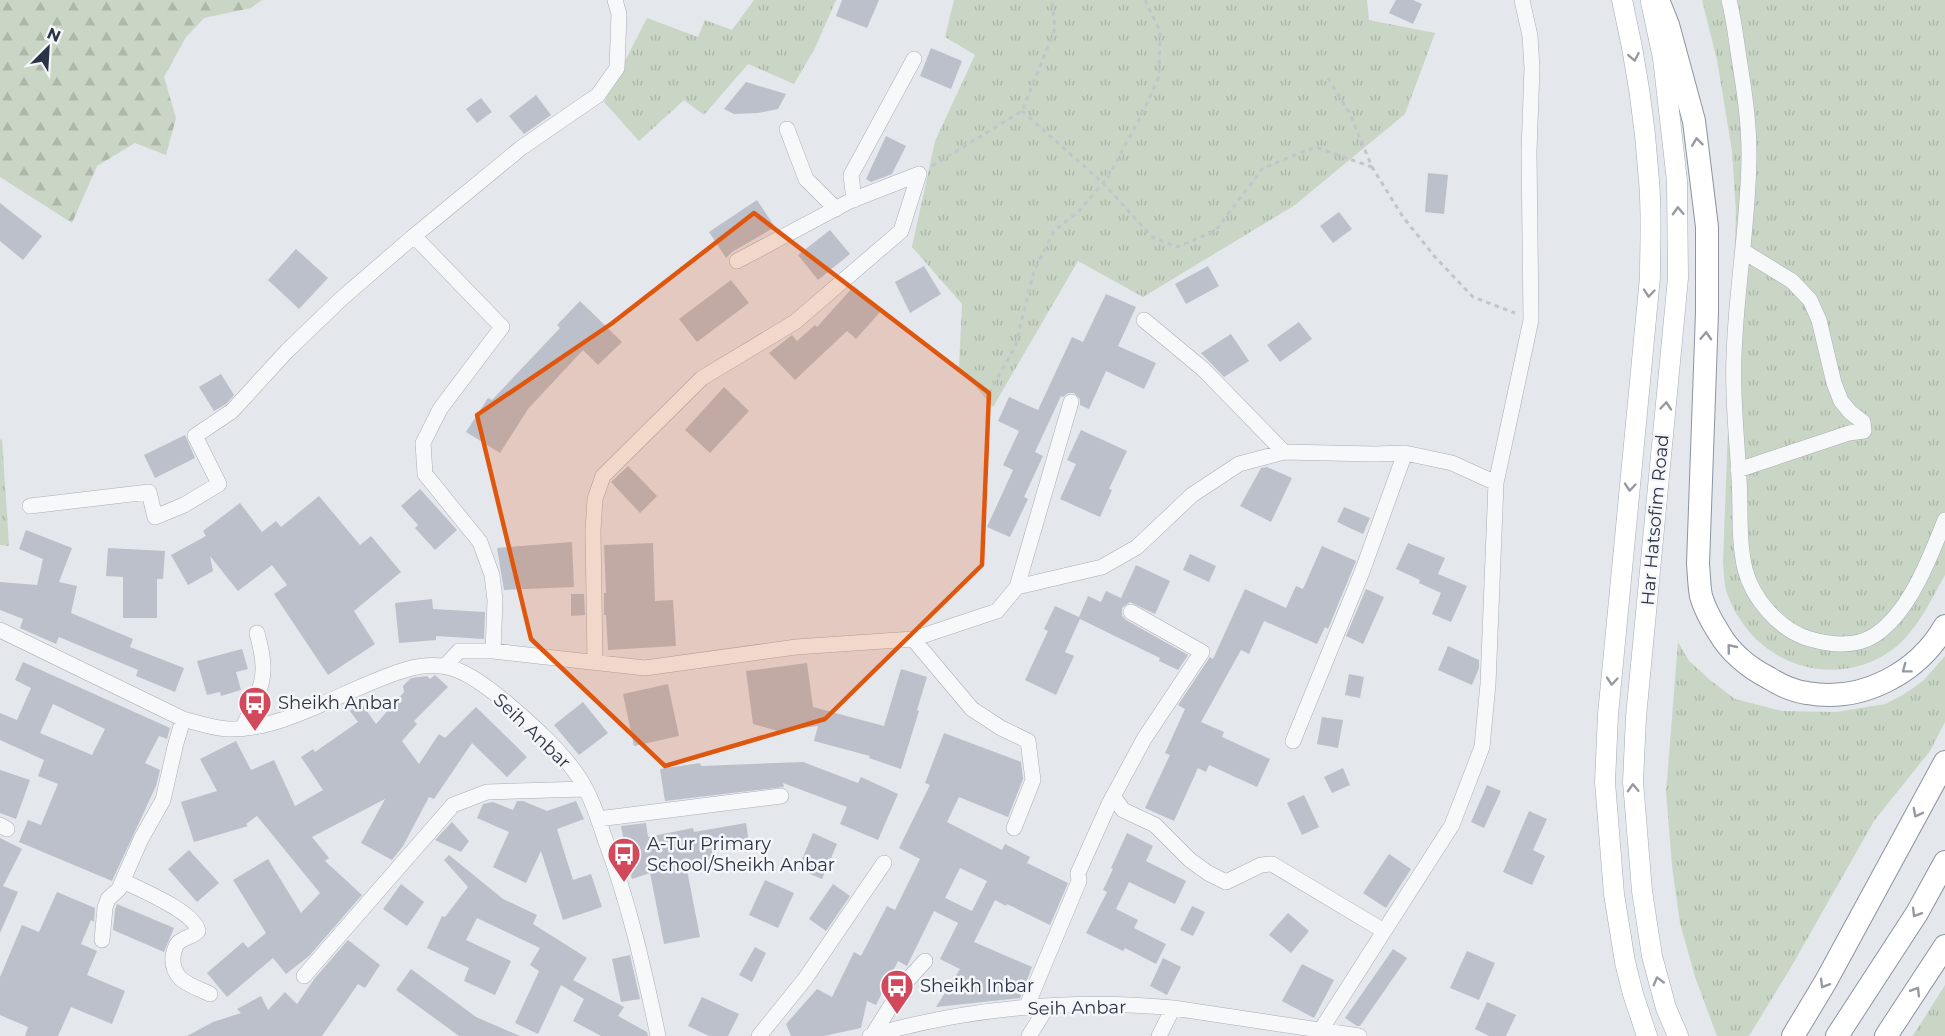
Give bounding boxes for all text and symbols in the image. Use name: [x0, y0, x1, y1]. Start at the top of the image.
north arrow: [18, 18, 78, 78]
text: N: [44, 23, 64, 46]
one-way arrow: [1627, 52, 1640, 62]
one-way arrow: [1691, 137, 1703, 146]
one-way arrow: [1672, 207, 1684, 216]
one-way arrow: [1643, 289, 1656, 298]
one-way arrow: [1699, 332, 1712, 341]
one-way arrow: [1659, 401, 1672, 410]
street label: Har Hatsofim Road: [1637, 434, 1673, 606]
one-way arrow: [1624, 483, 1637, 492]
one-way arrow: [1728, 644, 1739, 655]
one-way arrow: [1902, 661, 1913, 672]
one-way arrow: [1606, 677, 1619, 686]
bus stop icon: Sheikh Anbar: [237, 685, 273, 732]
street label: Seih Anbar: [489, 689, 575, 773]
place label: Sheikh Anbar: [278, 692, 400, 714]
one-way arrow: [1627, 784, 1640, 793]
one-way arrow: [1913, 807, 1924, 817]
place label: A-Tur Primary School/Sheikh Anbar: [647, 833, 835, 876]
bus stop icon: A-Tur Primary School/Sheikh Anbar: [606, 836, 642, 883]
one-way arrow: [1912, 907, 1924, 917]
bus stop icon: Sheikh Inbar: [879, 968, 915, 1015]
place label: Sheikh Inbar: [920, 975, 1034, 997]
one-way arrow: [1653, 976, 1665, 987]
one-way arrow: [1819, 978, 1831, 988]
one-way arrow: [1909, 987, 1921, 997]
street label: Seih Anbar: [1027, 996, 1127, 1020]

